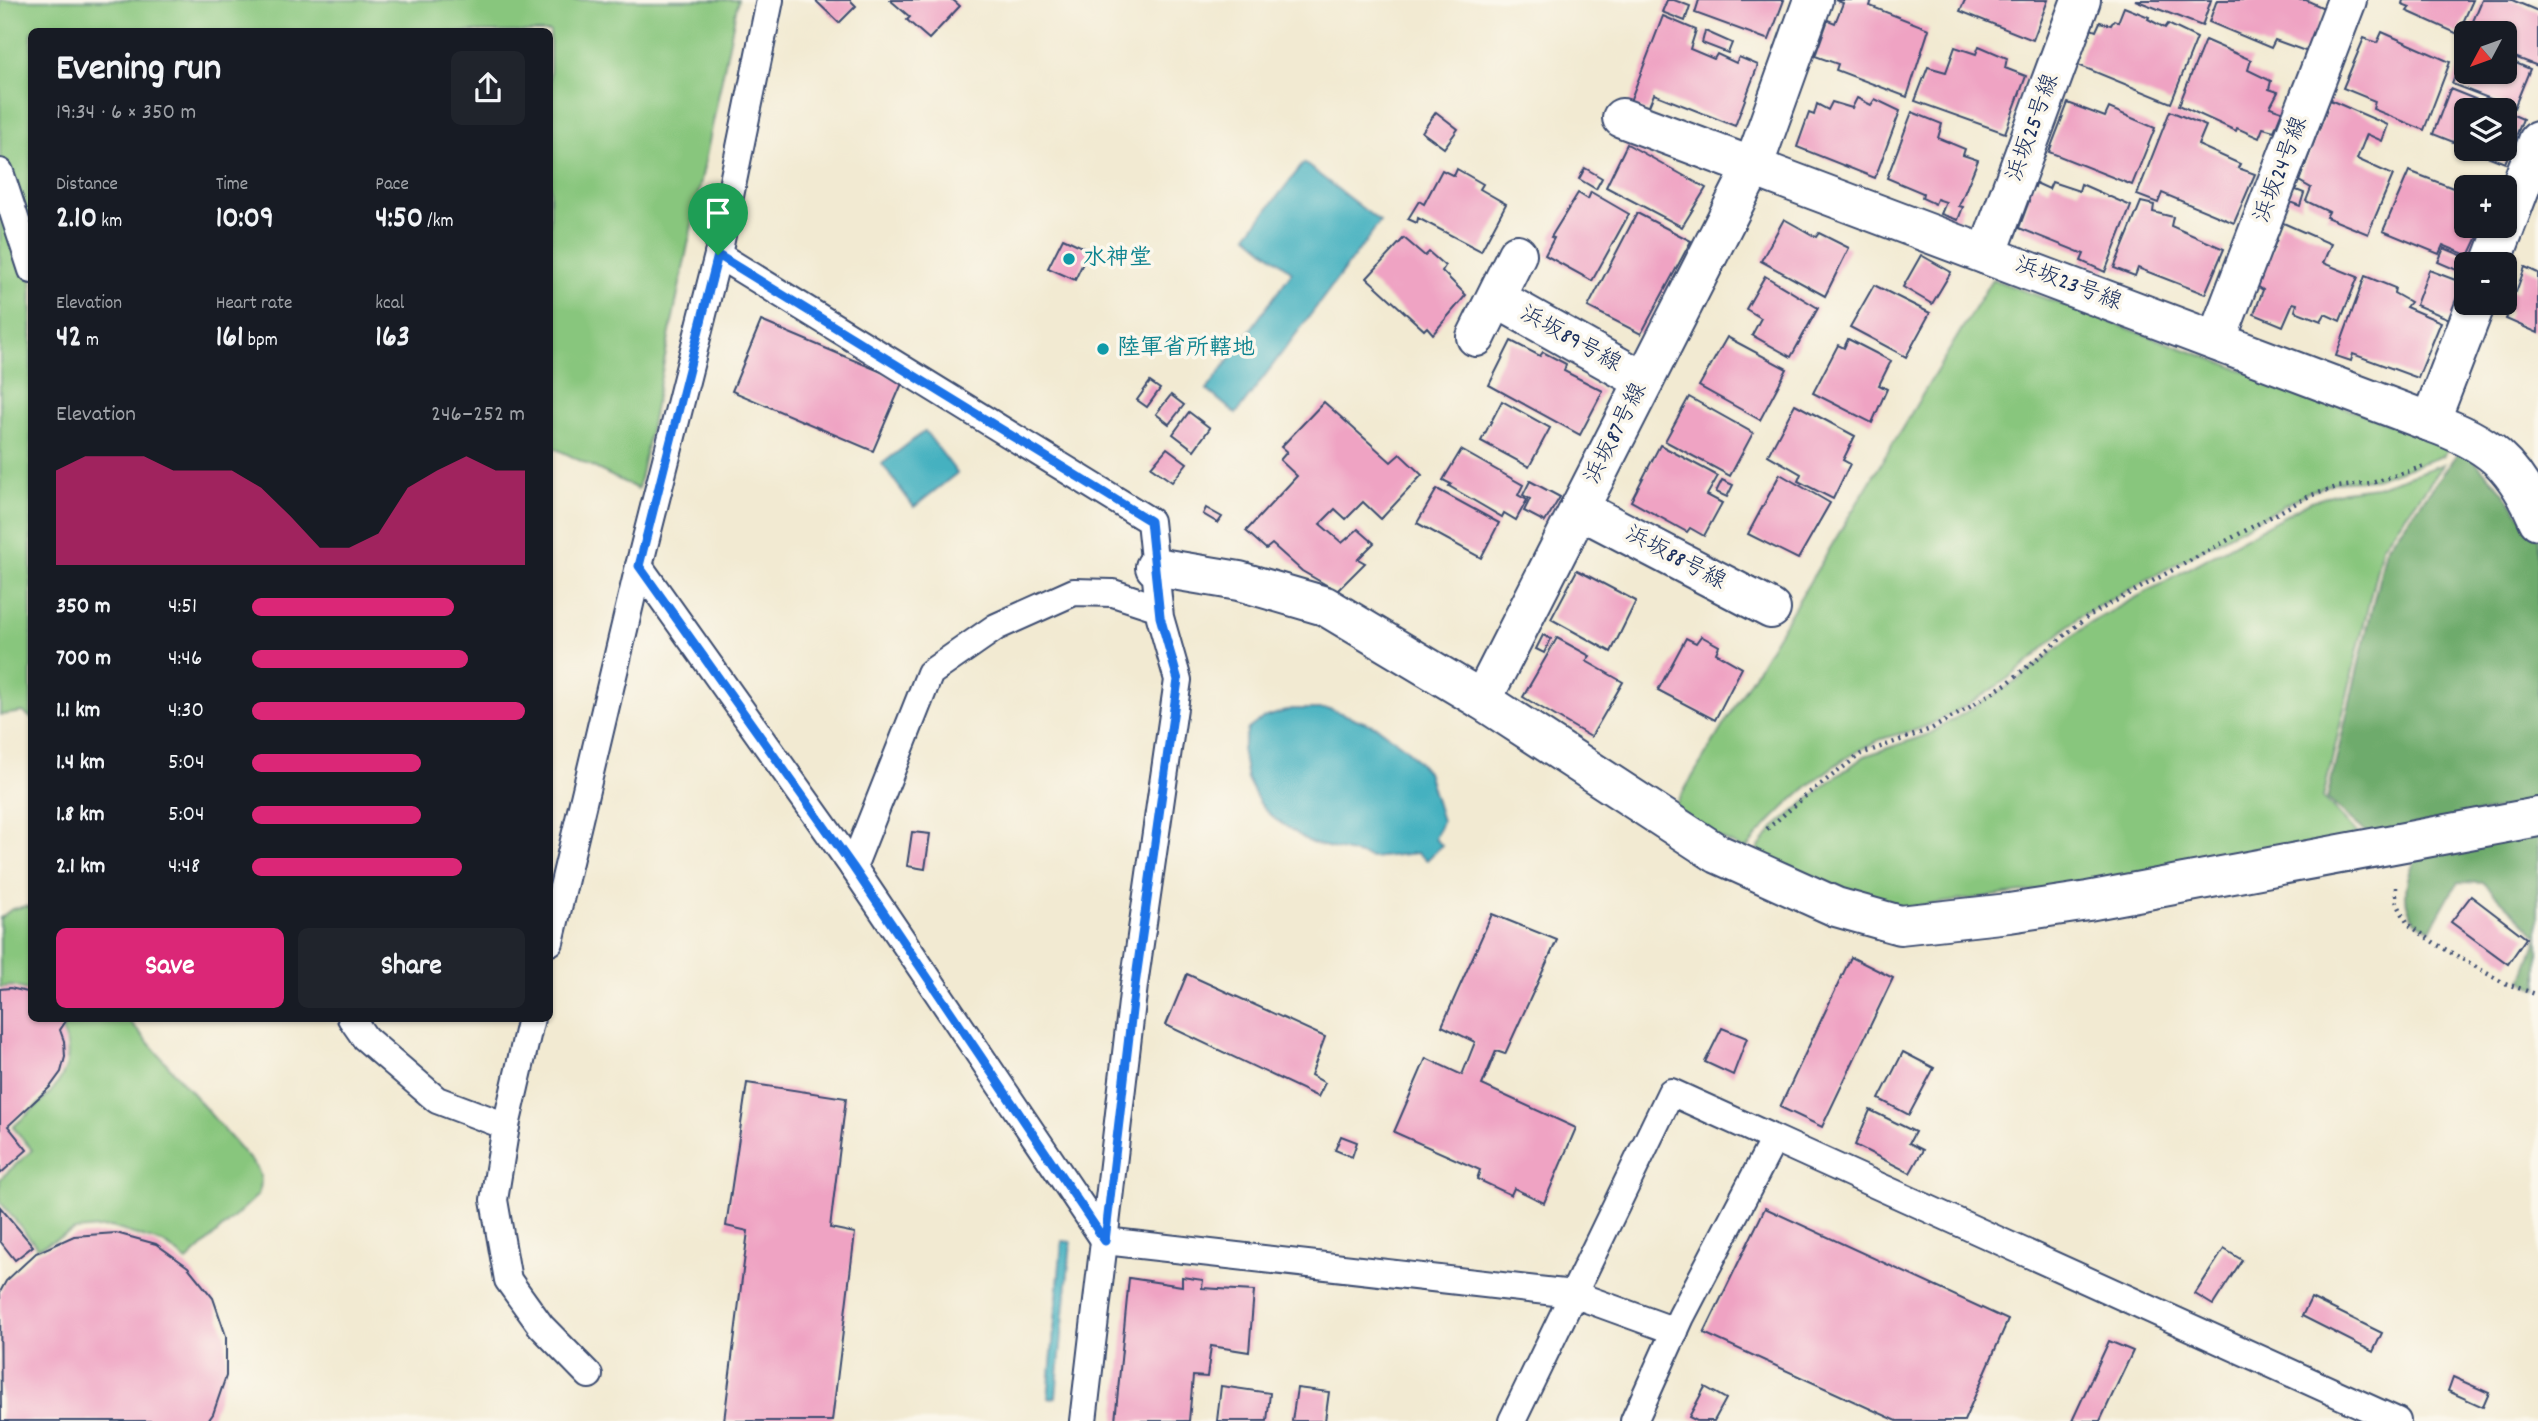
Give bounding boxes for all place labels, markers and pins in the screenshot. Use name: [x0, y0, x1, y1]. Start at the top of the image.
pin: [688, 183, 748, 255]
place label: 水神堂: [1083, 243, 1152, 276]
marker: 水神堂: [1061, 251, 1077, 267]
place label: 陸軍省所轄地: [1117, 333, 1255, 366]
marker: 陸軍省所轄地: [1095, 341, 1111, 357]

